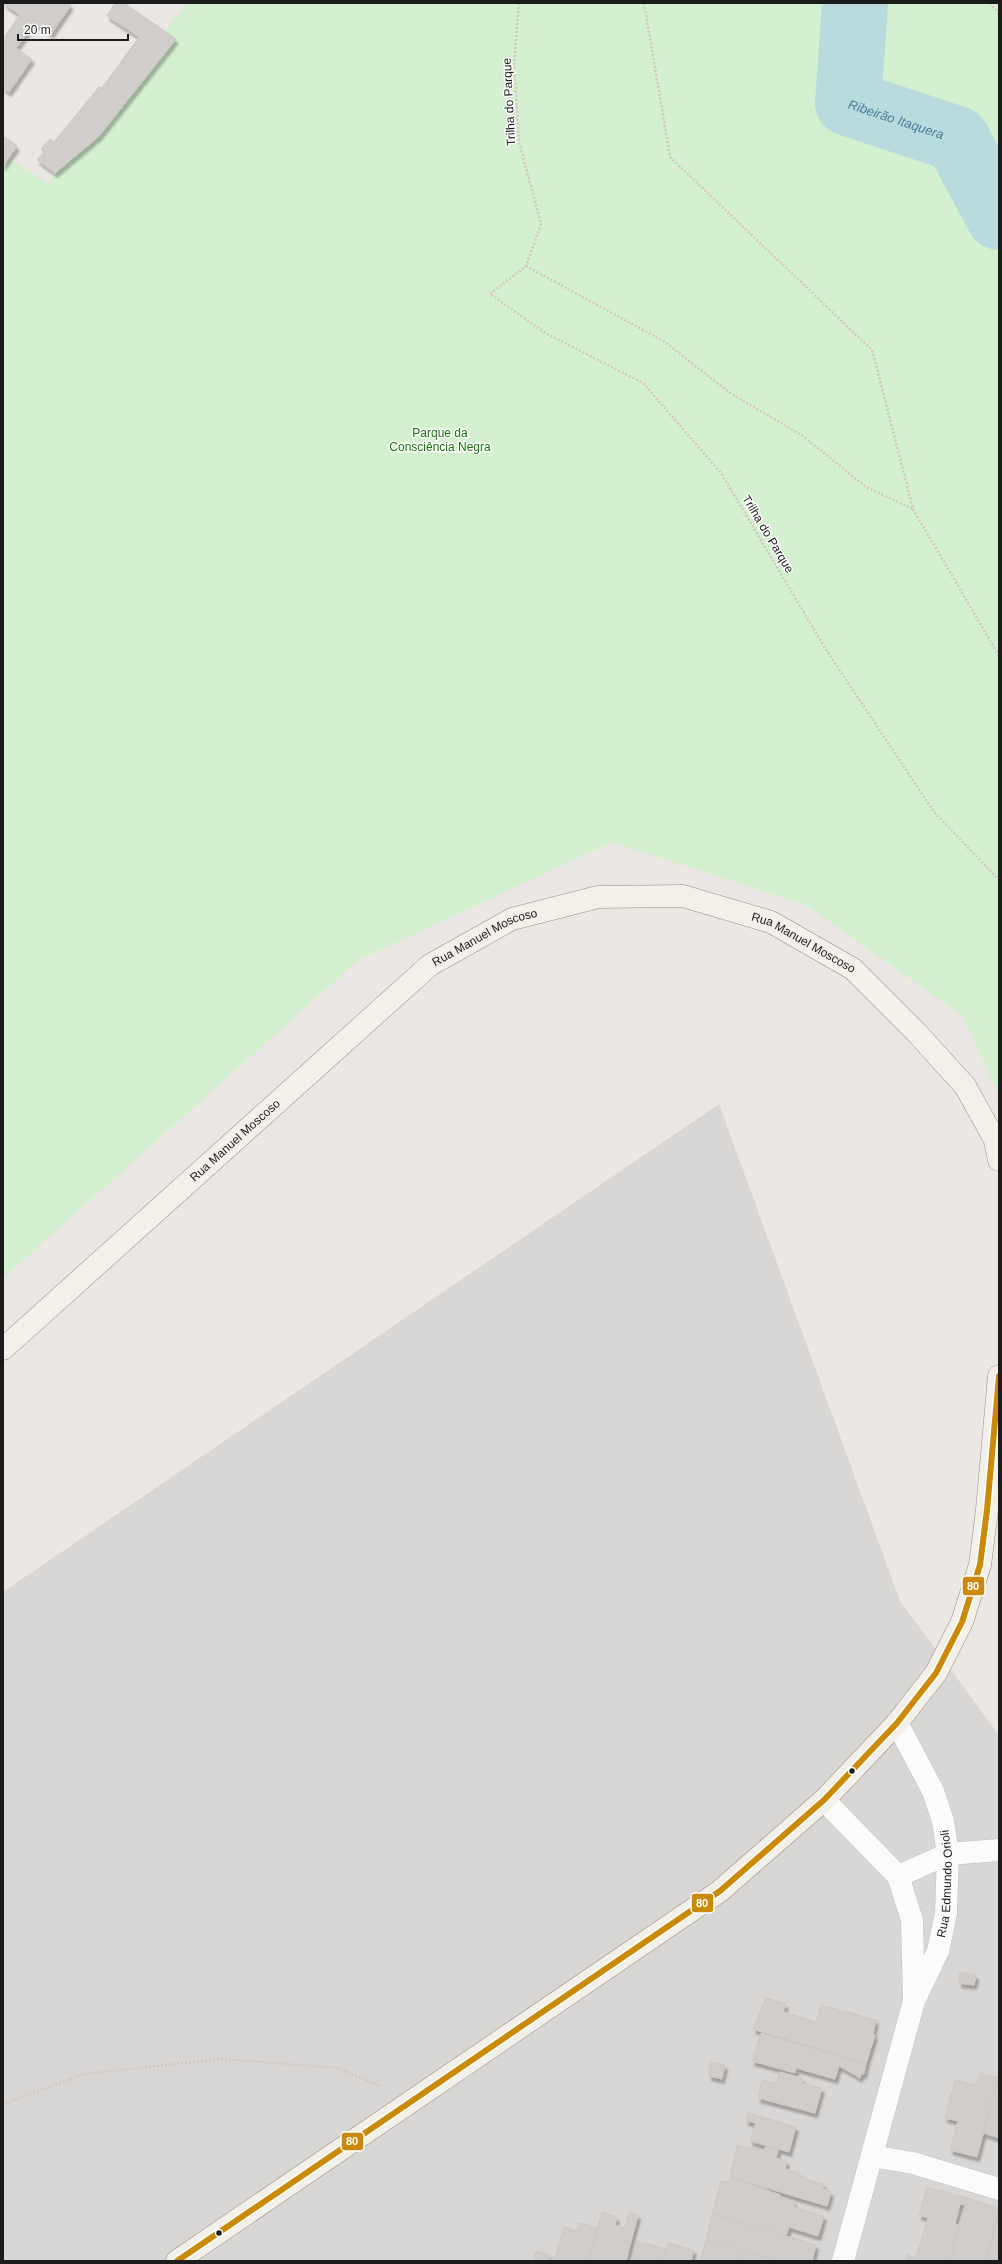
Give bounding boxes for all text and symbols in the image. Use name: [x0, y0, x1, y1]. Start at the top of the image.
scale bar: [18, 16, 128, 42]
text: 20 m: [24, 23, 51, 37]
street label: Trilha do Parque: [500, 57, 518, 146]
water label: Ribeirão Itaquera: [846, 97, 946, 142]
park label: Parque da Consciência Negra: [389, 426, 491, 454]
street label: Trilha do Parque: [739, 493, 797, 576]
street label: Rua Manuel Moscoso: [430, 906, 539, 969]
street label: Rua Manuel Moscoso: [750, 910, 858, 976]
street label: Rua Manuel Moscoso: [187, 1096, 283, 1184]
line badge: 80: [962, 1576, 985, 1596]
text: 80: [967, 1580, 979, 1592]
unlabelled marker: [847, 1766, 857, 1776]
street label: Rua Edmundo Orioli: [934, 1829, 955, 1939]
line badge: 80: [691, 1893, 714, 1913]
text: 80: [696, 1897, 708, 1909]
line badge: 80: [341, 2132, 364, 2151]
text: 80: [346, 2135, 358, 2147]
unlabelled marker: [214, 2228, 224, 2238]

